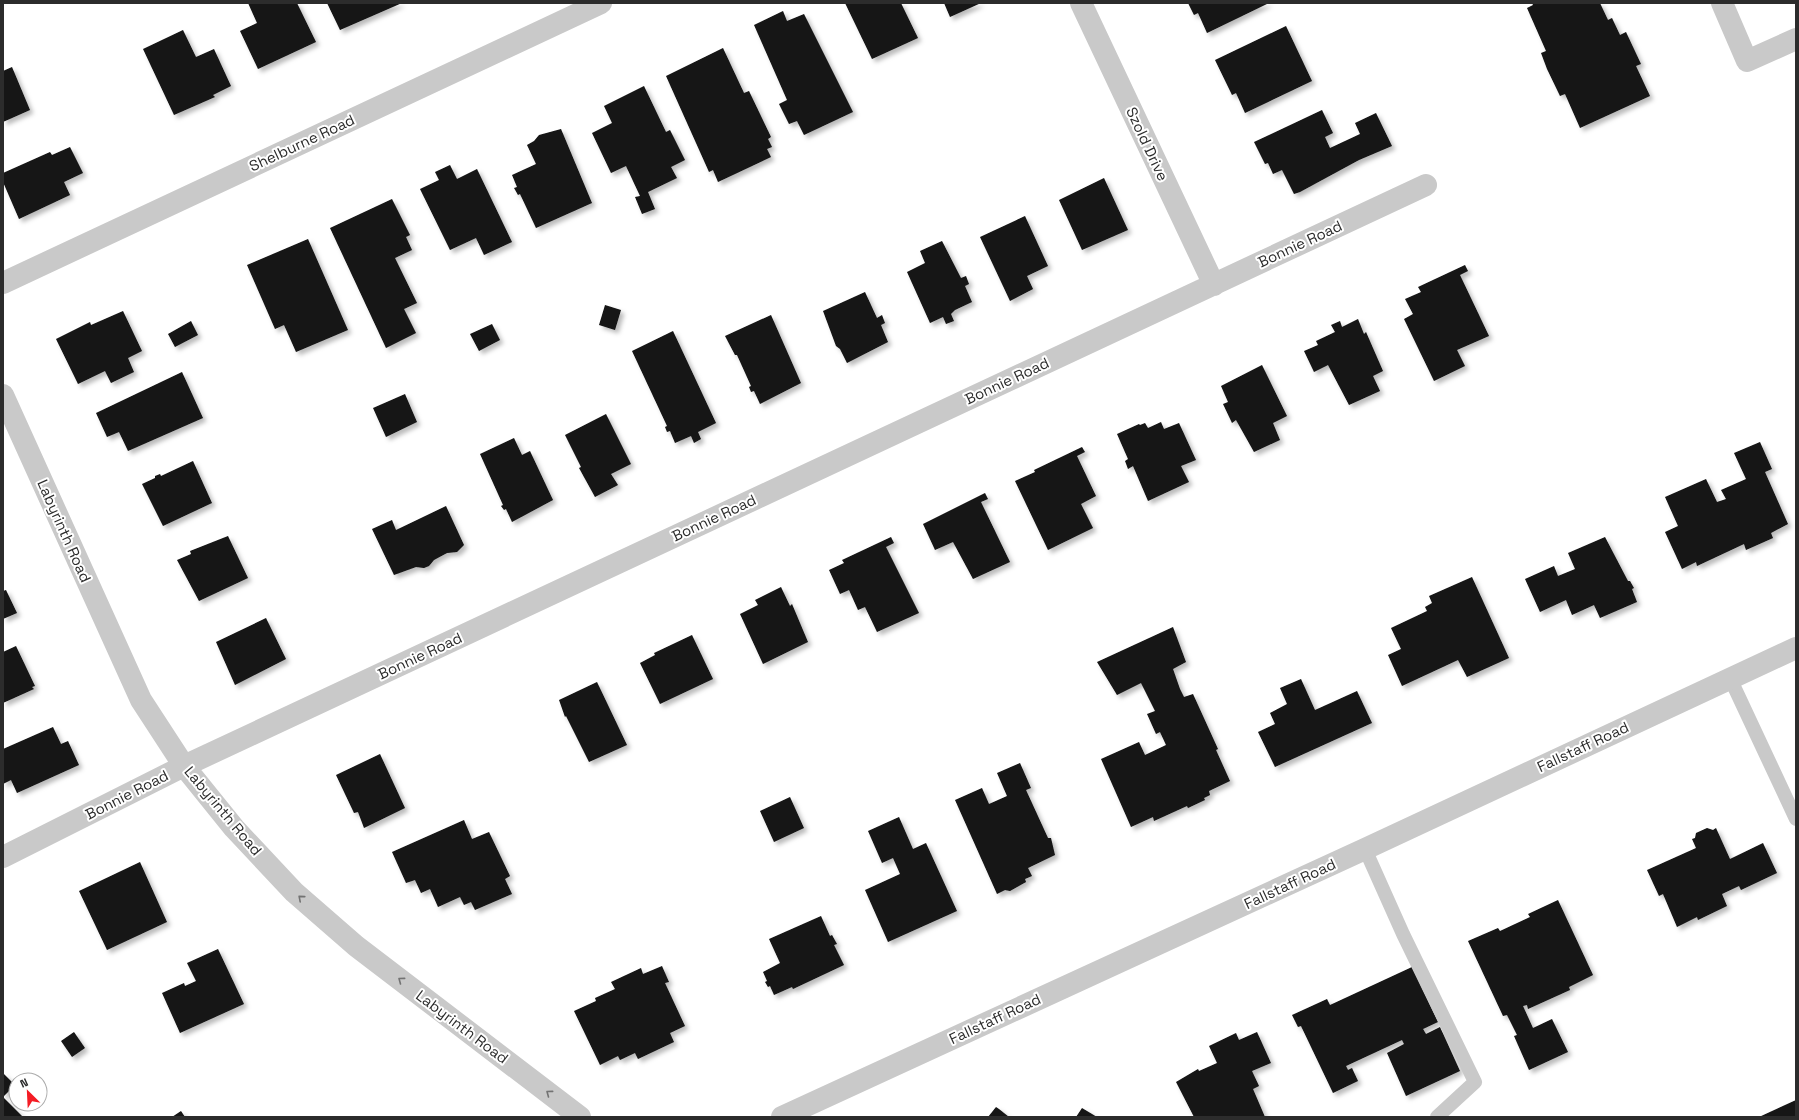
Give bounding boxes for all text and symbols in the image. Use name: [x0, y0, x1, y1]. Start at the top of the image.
street label: Szold Drive: [1122, 104, 1173, 184]
street label: Shelburne Road: [246, 110, 358, 175]
street label: Bonnie Road: [1255, 216, 1345, 271]
street label: Bonnie Road: [962, 353, 1052, 408]
street label: Labyrinth Road: [33, 476, 96, 585]
street label: Bonnie Road: [669, 490, 759, 545]
street label: Bonnie Road: [375, 628, 465, 683]
street label: Fallstaff Road: [1534, 717, 1632, 776]
street label: Labyrinth Road: [181, 762, 266, 859]
street label: Bonnie Road: [82, 765, 172, 824]
street label: Fallstaff Road: [1241, 854, 1339, 913]
one-way arrow: [298, 895, 306, 903]
one-way arrow: [399, 978, 406, 985]
street label: Labyrinth Road: [412, 986, 512, 1068]
street label: Fallstaff Road: [946, 989, 1044, 1048]
north arrow: [8, 1072, 48, 1112]
text: N: [18, 1075, 30, 1091]
one-way arrow: [547, 1091, 554, 1098]

